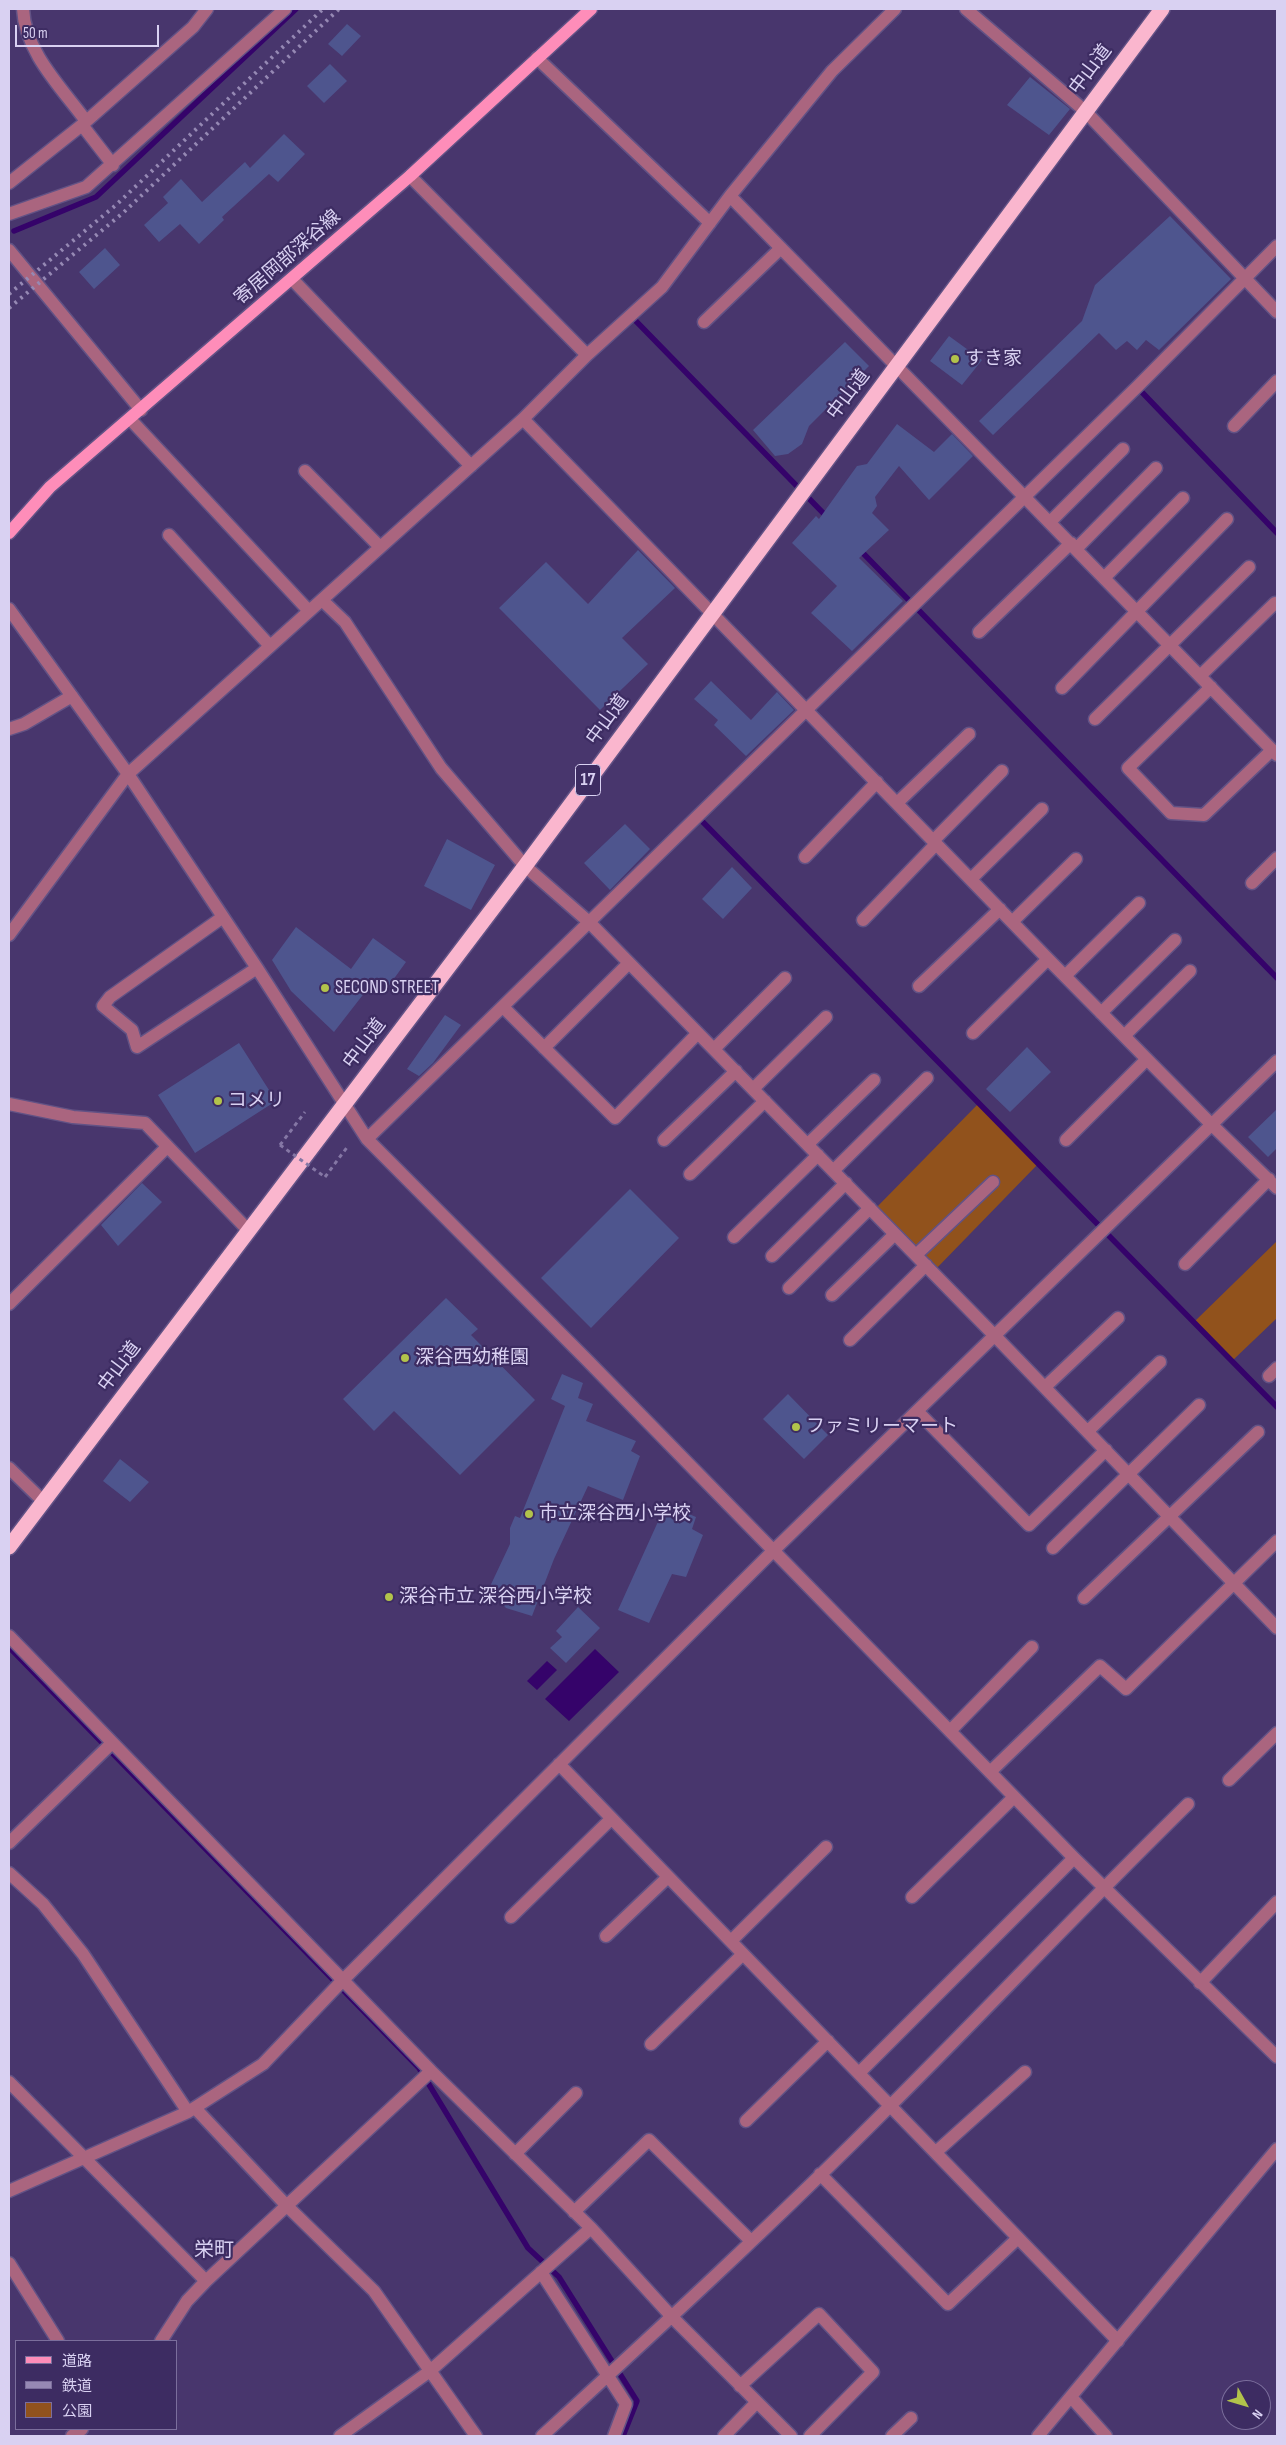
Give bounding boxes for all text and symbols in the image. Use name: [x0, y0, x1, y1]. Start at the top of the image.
scale bar: [18, 15, 161, 47]
text: 50 m: [23, 24, 48, 43]
street label: 中山道: [1065, 40, 1117, 100]
street label: 寄居岡部深谷線: [230, 206, 346, 310]
place label: すき家: [965, 348, 1022, 370]
marker: すき家: [949, 353, 961, 365]
street label: 中山道: [823, 365, 875, 425]
street label: 中山道: [582, 690, 634, 750]
road number: 17: [576, 764, 600, 796]
place label: SECOND STREET: [335, 977, 439, 999]
marker: SECOND STREET: [319, 982, 331, 994]
street label: 中山道: [339, 1014, 391, 1074]
place label: コメリ: [228, 1090, 285, 1112]
marker: コメリ: [212, 1095, 224, 1107]
street label: 中山道: [94, 1337, 146, 1397]
place label: 深谷西幼稚園: [415, 1347, 529, 1369]
marker: 深谷西幼稚園: [399, 1352, 411, 1364]
place label: ファミリーマート: [806, 1416, 958, 1438]
marker: ファミリーマート: [790, 1421, 802, 1433]
place label: 市立深谷西小学校: [539, 1503, 691, 1525]
marker: 市立深谷西小学校: [523, 1508, 535, 1520]
place label: 深谷市立 深谷西小学校: [399, 1586, 592, 1608]
marker: 深谷市立 深谷西小学校: [383, 1591, 395, 1603]
district label: 栄町: [194, 2239, 234, 2263]
legend: [15, 2340, 178, 2430]
text: 道路: [62, 2352, 92, 2371]
text: 鉄道: [62, 2377, 92, 2396]
north arrow: [1221, 2380, 1271, 2430]
text: 公園: [62, 2402, 92, 2421]
text: N: [1248, 2406, 1266, 2422]

